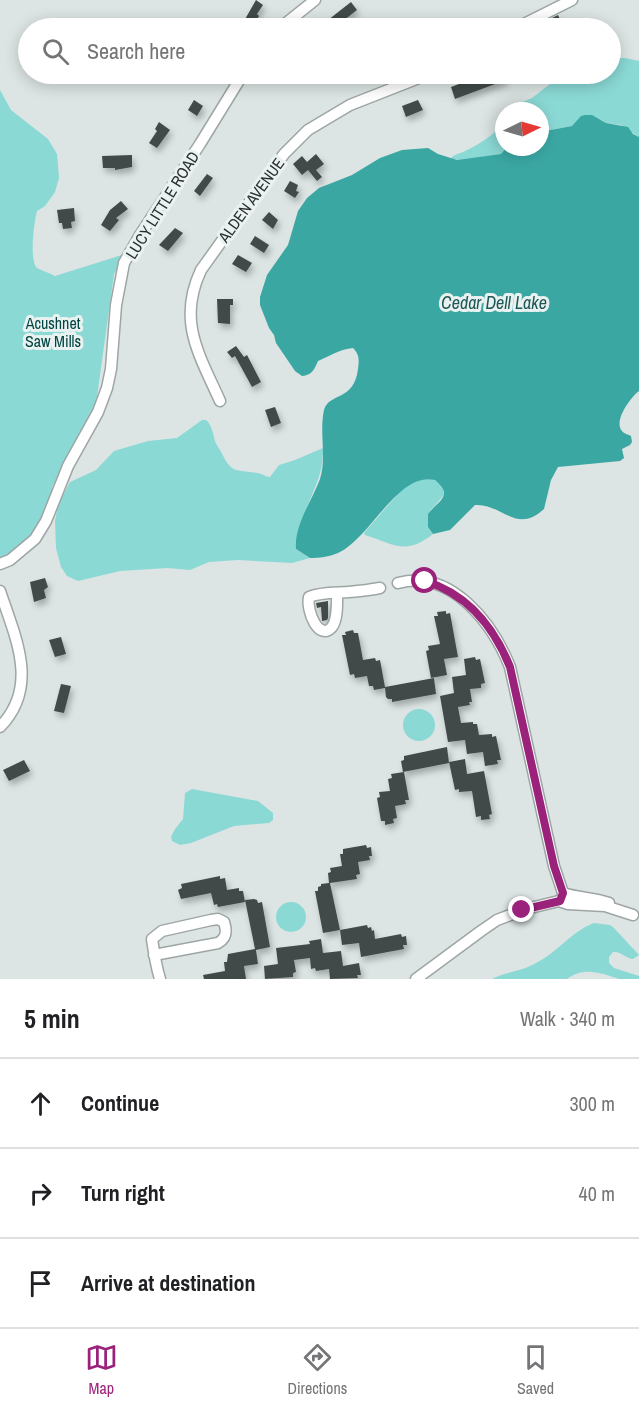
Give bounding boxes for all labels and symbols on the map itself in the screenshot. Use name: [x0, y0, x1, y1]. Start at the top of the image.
north arrow: [495, 102, 549, 156]
street label: LUCY LITTLE ROAD: [120, 147, 204, 263]
street label: ALDEN AVENUE: [212, 153, 289, 248]
water label: Cedar Dell Lake: [441, 290, 547, 315]
park label: Acushnet Saw Mills: [25, 312, 81, 352]
route start: [411, 567, 437, 593]
route end: [508, 896, 534, 922]

